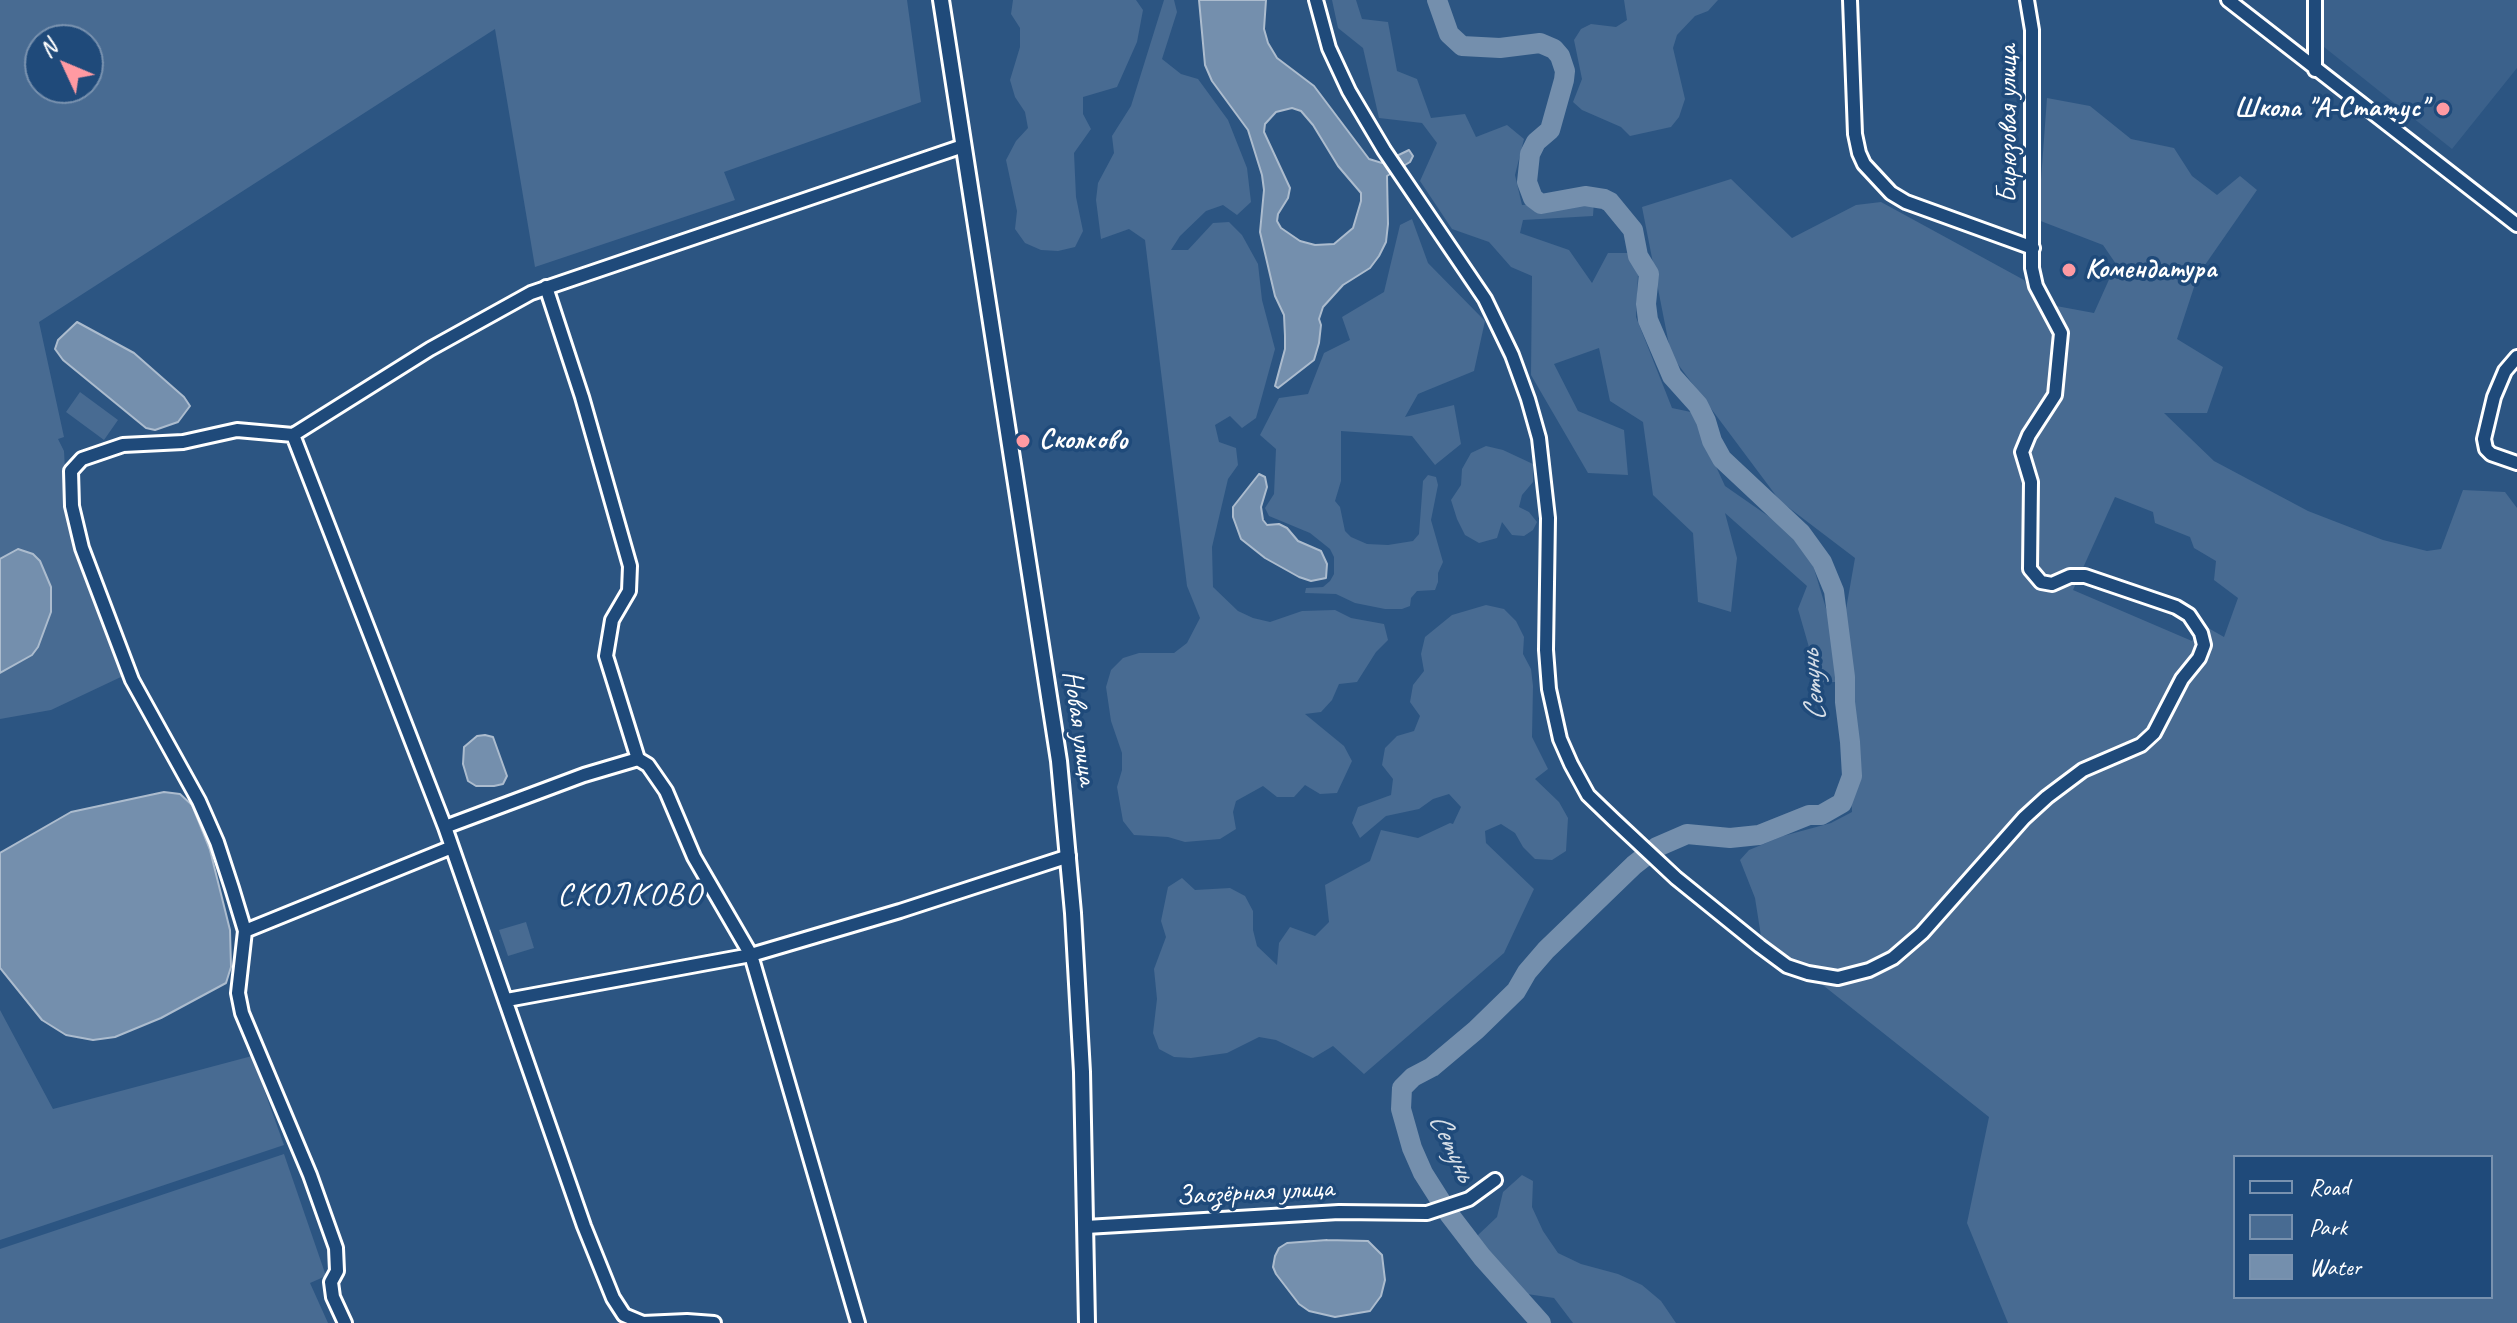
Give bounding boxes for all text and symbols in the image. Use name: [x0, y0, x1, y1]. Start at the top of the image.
north arrow: [24, 24, 104, 104]
text: N: [33, 34, 63, 63]
street label: Бирюзовая улица: [1992, 45, 2026, 203]
place label: Школа "А-Статус": [2234, 92, 2427, 126]
marker: Школа "А-Статус": [2434, 100, 2452, 118]
place label: Комендатура: [2085, 253, 2217, 287]
marker: Комендатура: [2060, 261, 2078, 279]
place label: Сколково: [1039, 424, 1128, 458]
marker: Сколково: [1014, 432, 1032, 450]
water label: Сетунь: [1793, 649, 1835, 723]
street label: Новая улица: [1054, 668, 1104, 788]
district label: СКОЛКОВО: [558, 877, 702, 915]
water label: Сетунь: [1420, 1107, 1482, 1187]
legend: [2233, 1155, 2493, 1299]
street label: Заозёрная улица: [1176, 1172, 1334, 1214]
text: Road: [2309, 1172, 2349, 1202]
text: Park: [2309, 1212, 2347, 1242]
text: Water: [2309, 1252, 2361, 1282]

